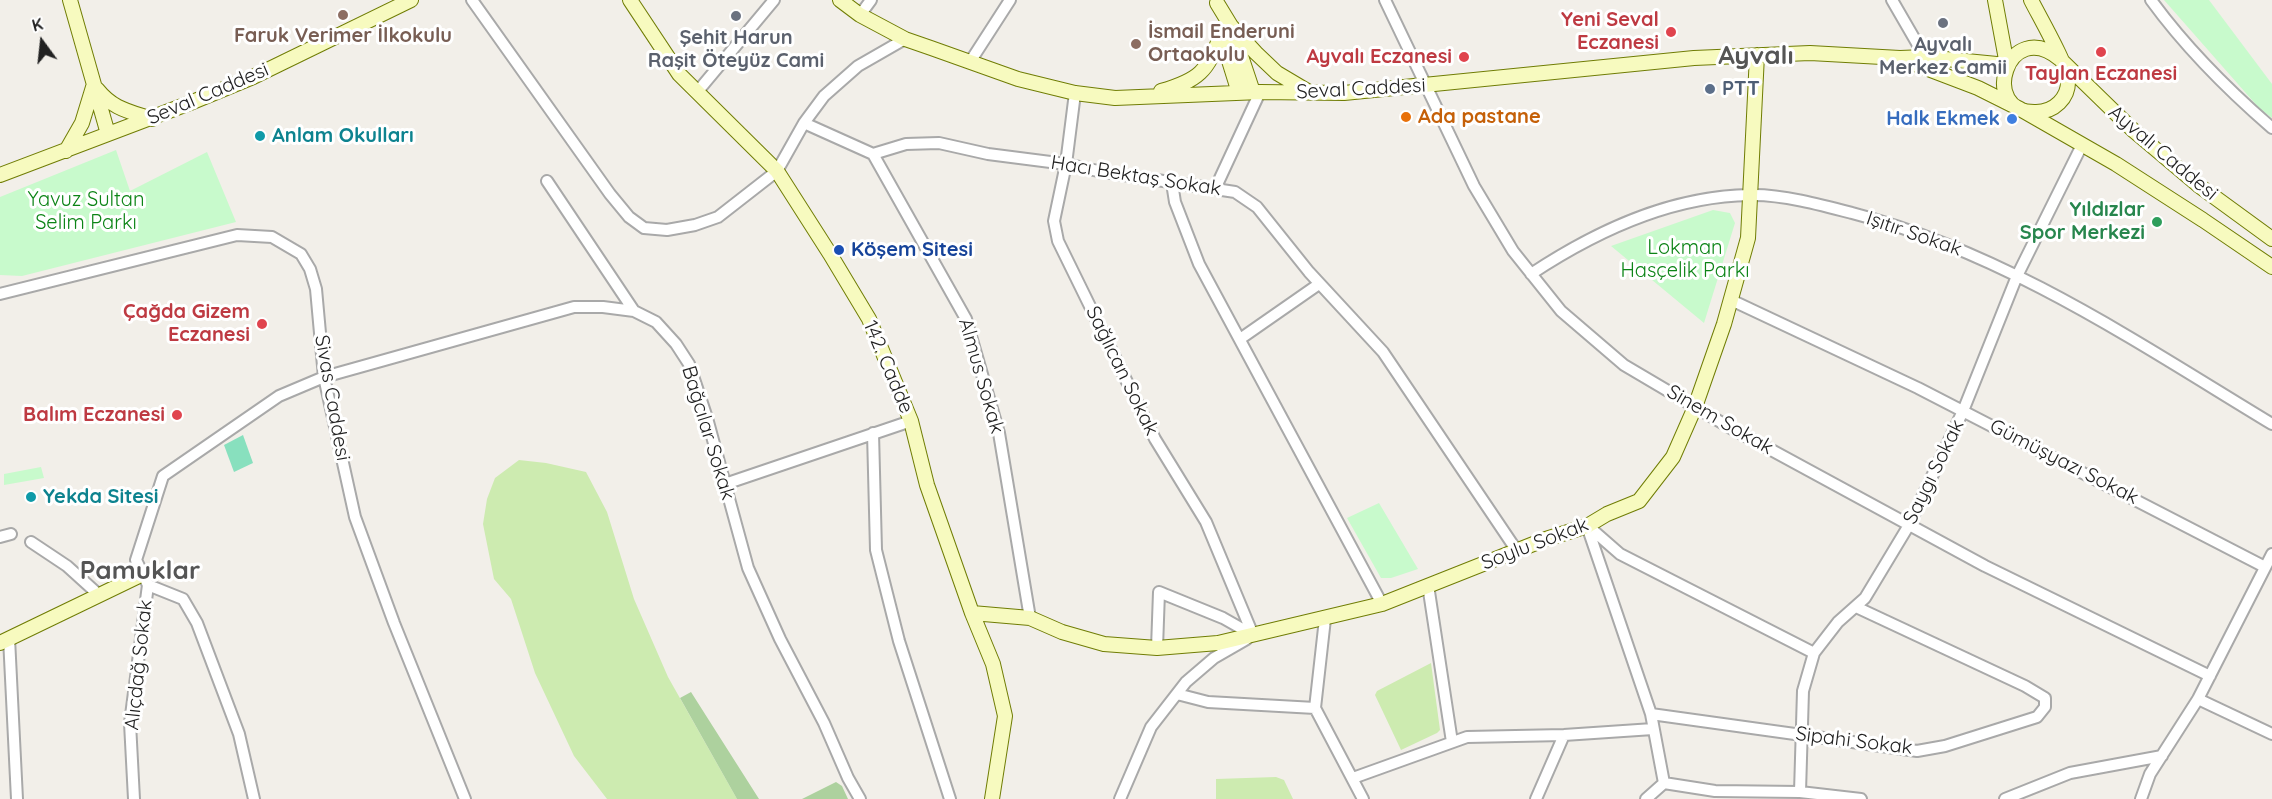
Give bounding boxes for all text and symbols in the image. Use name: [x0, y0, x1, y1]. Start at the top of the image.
marker: Faruk Verimer İlkokulu: [336, 8, 350, 22]
place label: Yeni Seval Eczanesi: [1561, 8, 1659, 55]
marker: Şehit Harun Raşit Öteyüz Cami: [729, 9, 743, 23]
north arrow: [12, 12, 72, 72]
text: K: [30, 14, 45, 36]
marker: Ayvalı Merkez Camii: [1936, 16, 1950, 30]
place label: İsmail Enderuni Ortaokulu: [1148, 20, 1295, 67]
place label: Faruk Verimer İlkokulu: [234, 24, 452, 48]
marker: Yeni Seval Eczanesi: [1664, 25, 1678, 39]
place label: Şehit Harun Raşit Öteyüz Cami: [648, 26, 824, 73]
place label: Ayvalı Merkez Camii: [1879, 33, 2007, 80]
marker: İsmail Enderuni Ortaokulu: [1129, 37, 1143, 51]
district label: Ayvalı: [1718, 40, 1794, 72]
place label: Ayvalı Eczanesi: [1306, 45, 1452, 69]
marker: Taylan Eczanesi: [2094, 45, 2108, 59]
marker: Ayvalı Eczanesi: [1457, 50, 1471, 64]
street label: Seval Caddesi: [144, 58, 272, 130]
place label: Taylan Eczanesi: [2025, 62, 2177, 86]
street label: Seval Caddesi: [1296, 74, 1426, 104]
place label: PTT: [1722, 77, 1760, 101]
marker: PTT: [1703, 82, 1717, 96]
street label: Ayvalı Caddesi: [2104, 100, 2222, 206]
place label: Ada pastane: [1418, 105, 1541, 129]
place label: Halk Ekmek: [1886, 107, 2000, 131]
marker: Ada pastane: [1399, 110, 1413, 124]
marker: Halk Ekmek: [2005, 112, 2019, 126]
place label: Anlam Okulları: [272, 124, 414, 148]
marker: Anlam Okulları: [253, 129, 267, 143]
street label: Hacı Bektaş Sokak: [1049, 151, 1223, 201]
park label: Yavuz Sultan Selim Parkı: [27, 188, 145, 235]
place label: Yıldızlar Spor Merkezi: [2020, 198, 2145, 245]
street label: Işıtır Sokak: [1863, 206, 1965, 262]
marker: Yıldızlar Spor Merkezi: [2150, 215, 2164, 229]
park label: Lokman Hasçelik Parkı: [1620, 236, 1750, 283]
place label: Köşem Sitesi: [851, 238, 973, 262]
marker: Köşem Sitesi: [832, 243, 846, 257]
place label: Çağda Gizem Eczanesi: [123, 300, 250, 347]
street label: Sağlıcan Sokak: [1080, 302, 1164, 440]
street label: Almus Sokak: [953, 316, 1009, 436]
marker: Çağda Gizem Eczanesi: [255, 317, 269, 331]
street label: 142. Cadde: [858, 317, 918, 417]
street label: Sivas Caddesi: [309, 333, 355, 463]
street label: Bağcılar Sokak: [676, 363, 740, 503]
street label: Sinem Sokak: [1663, 380, 1777, 460]
place label: Balım Eczanesi: [23, 403, 165, 427]
marker: Balım Eczanesi: [170, 408, 184, 422]
street label: Gümüşyazı Sokak: [1986, 414, 2142, 510]
street label: Saygı Sokak: [1898, 416, 1970, 528]
place label: Yekda Sitesi: [43, 485, 158, 509]
marker: Yekda Sitesi: [24, 490, 38, 504]
street label: Soylu Sokak: [1478, 513, 1592, 575]
district label: Pamuklar: [80, 555, 200, 587]
street label: Alıçdağ Sokak: [120, 599, 158, 731]
street label: Sipahi Sokak: [1794, 722, 1914, 760]

